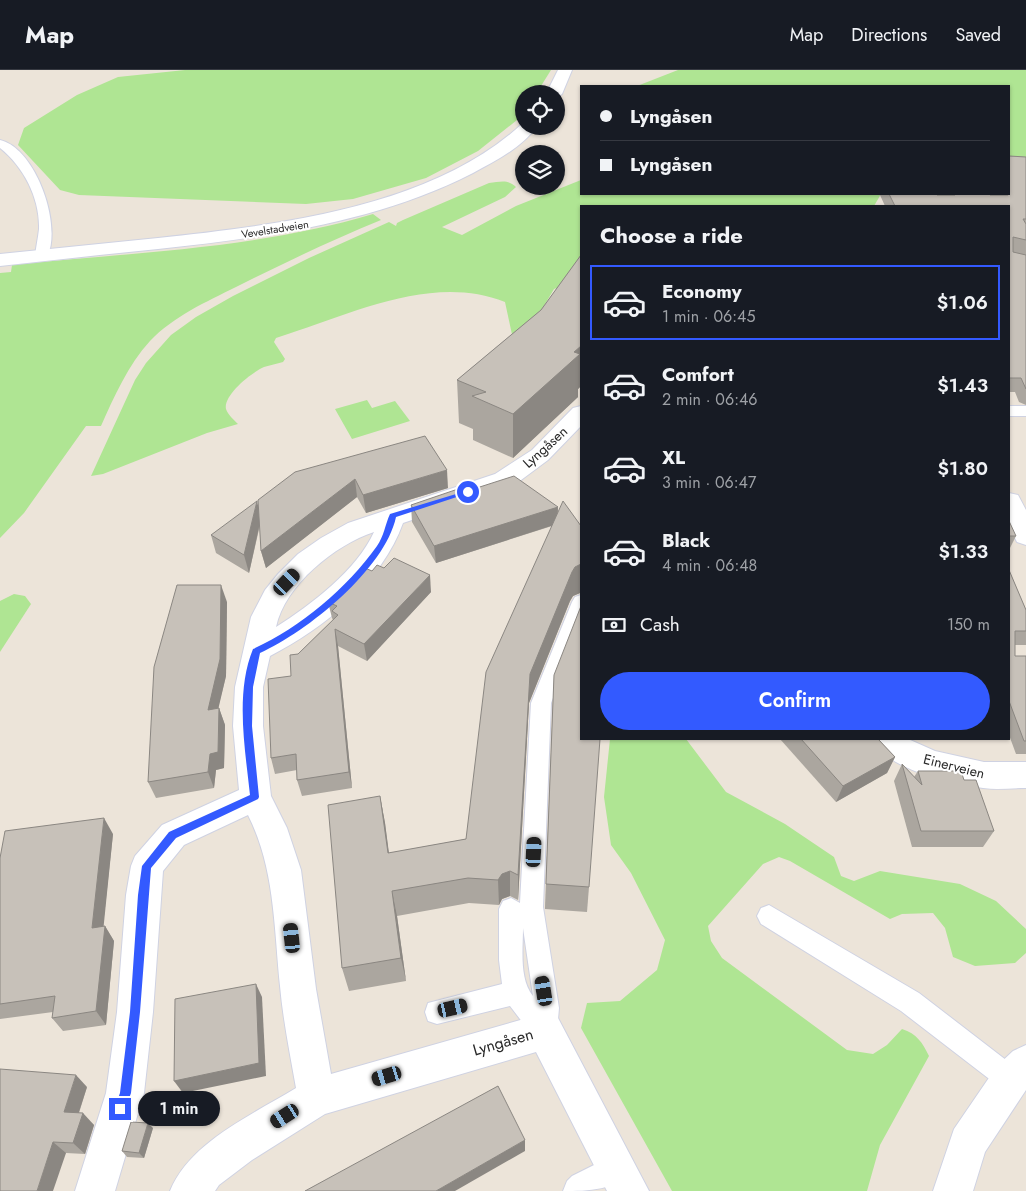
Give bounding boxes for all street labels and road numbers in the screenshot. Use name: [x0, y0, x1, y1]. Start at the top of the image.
street label: Vevelstadveien: [240, 216, 310, 242]
street label: Lyngåsen: [518, 421, 572, 473]
street label: Einerveien: [921, 749, 987, 783]
street label: Lyngåsen: [470, 1022, 536, 1062]

